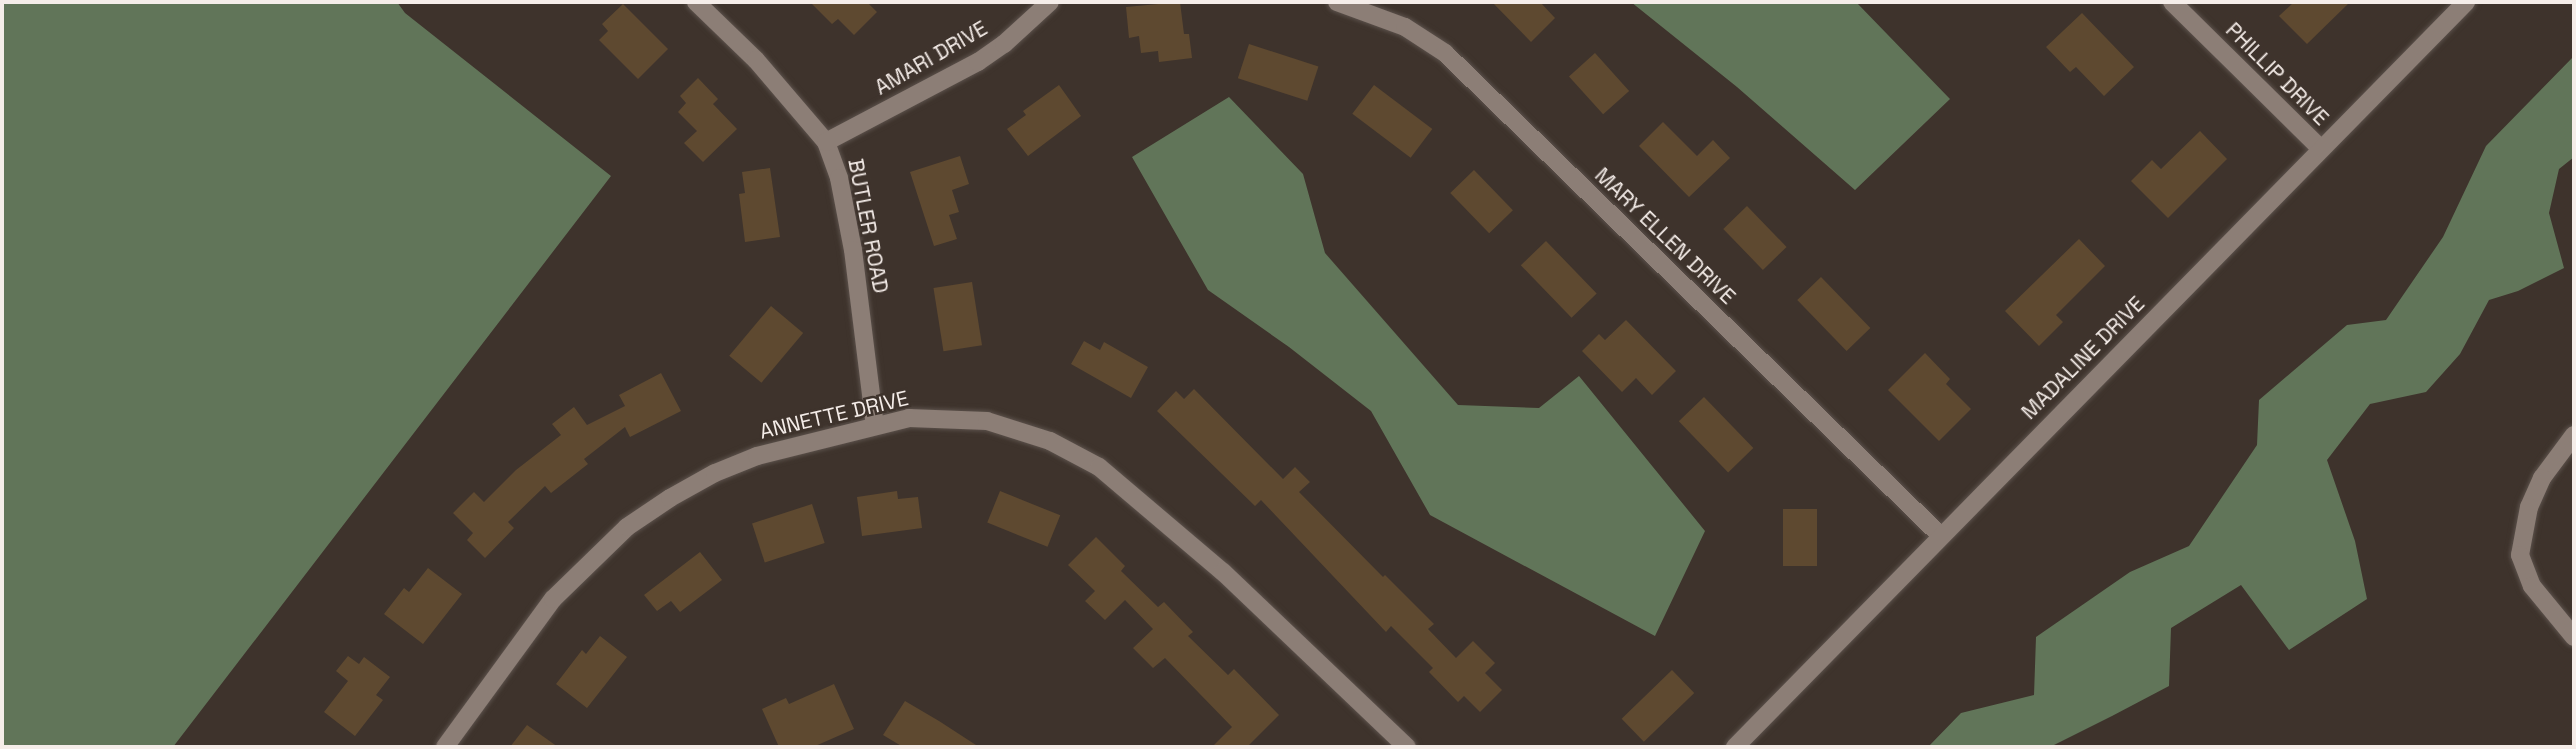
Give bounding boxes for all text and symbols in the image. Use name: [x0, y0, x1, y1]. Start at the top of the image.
street label: AMARI DRIVE: [870, 16, 992, 100]
street label: PHILLIP DRIVE: [2220, 17, 2334, 131]
street label: BUTLER ROAD: [843, 157, 893, 295]
street label: MARY ELLEN DRIVE: [1589, 162, 1741, 310]
street label: MADALINE DRIVE: [2016, 291, 2150, 425]
street label: ANNETTE DRIVE: [757, 386, 911, 444]

